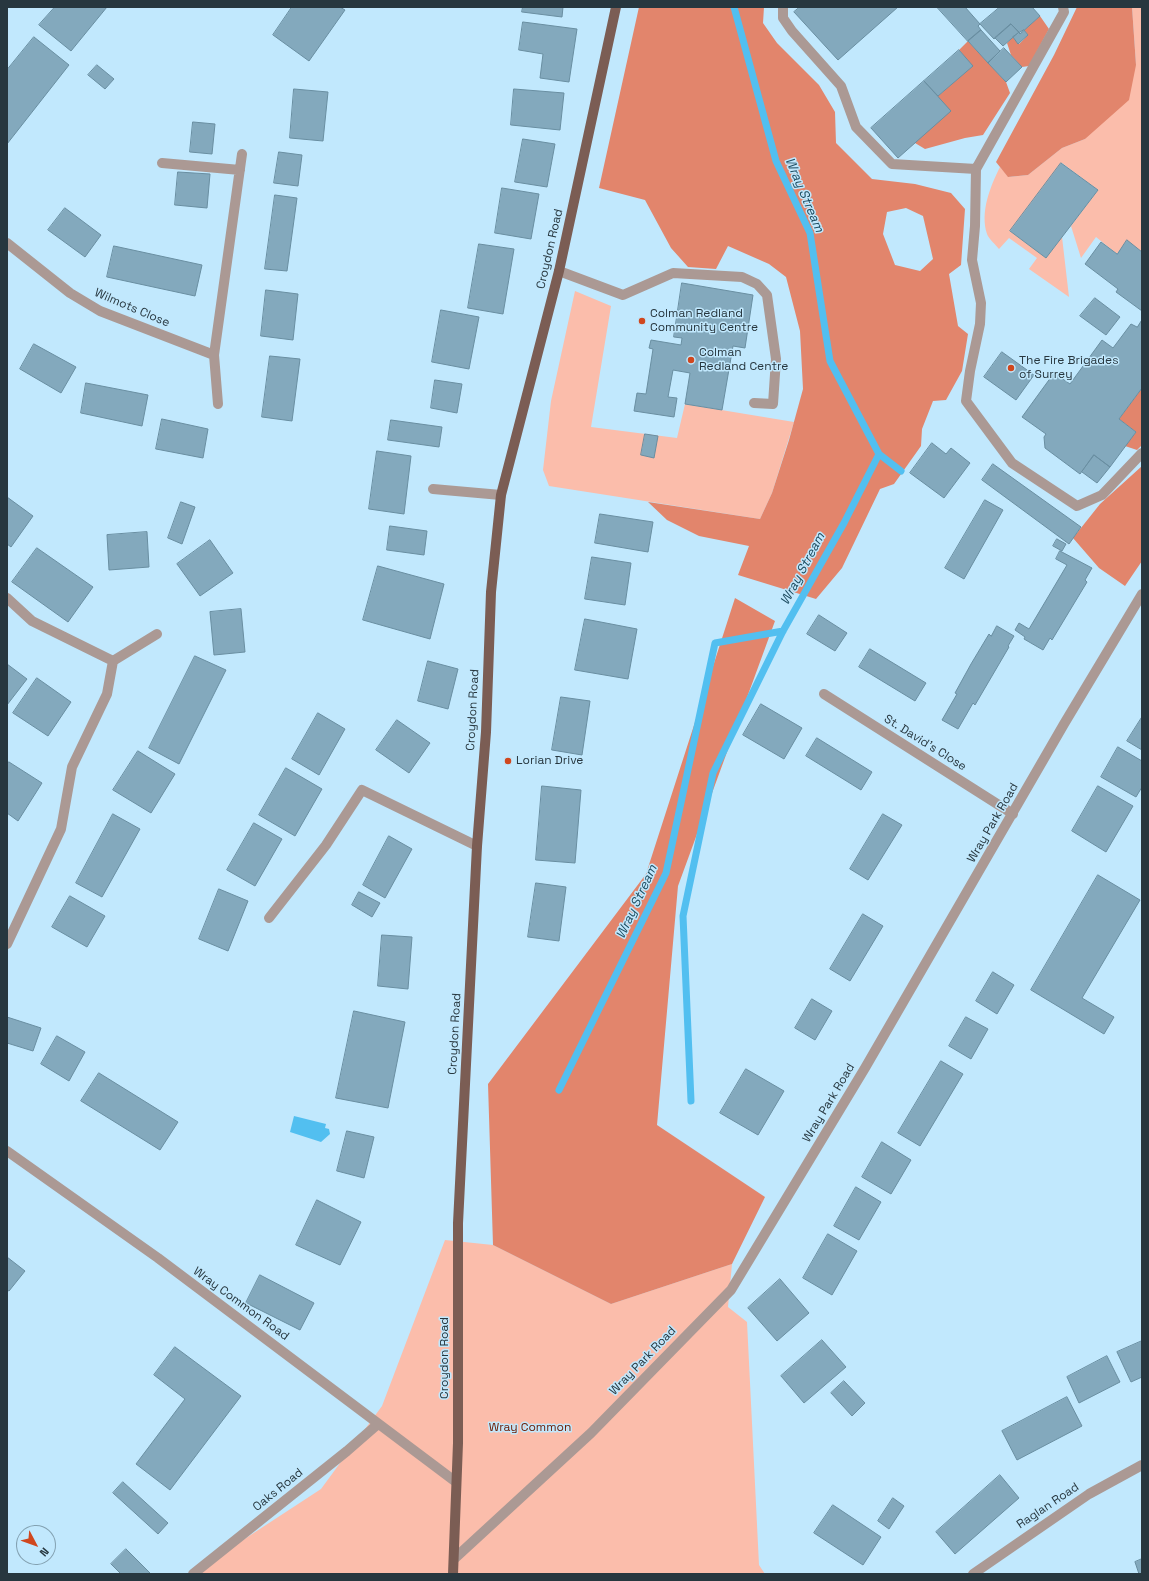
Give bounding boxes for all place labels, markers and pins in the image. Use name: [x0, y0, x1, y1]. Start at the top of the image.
place label: Colman Redland Community Centre: [650, 307, 758, 335]
marker: Colman Redland Community Centre: [637, 316, 647, 326]
place label: Colman Redland Centre: [699, 346, 788, 374]
place label: The Fire Brigades of Surrey: [1019, 354, 1119, 382]
marker: Colman Redland Centre: [686, 355, 696, 365]
marker: The Fire Brigades of Surrey: [1006, 363, 1016, 373]
place label: Lorian Drive: [516, 754, 583, 768]
marker: Lorian Drive: [503, 756, 513, 766]

